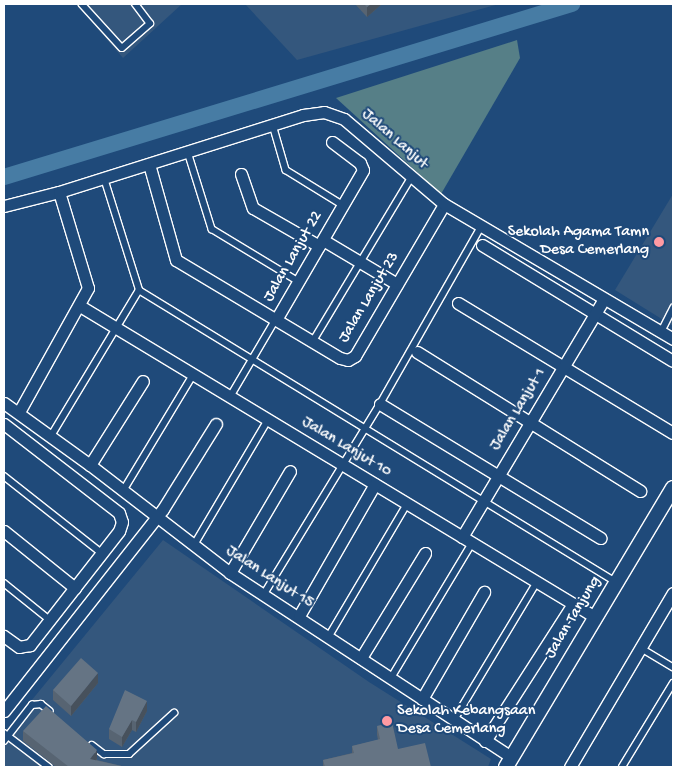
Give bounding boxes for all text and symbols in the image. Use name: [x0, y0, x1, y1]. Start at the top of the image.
street label: Jalan Lanjut: [357, 106, 431, 174]
street label: Jalan Lanjut 22: [260, 208, 328, 306]
place label: Sekolah Agama Tamn Desa Cemerlang: [508, 223, 649, 261]
marker: Sekolah Agama Tamn Desa Cemerlang: [653, 236, 665, 248]
street label: Jalan Lanjut 23: [335, 249, 405, 347]
street label: Jalan Lanjut 1: [487, 365, 551, 455]
street label: Jalan Lanjut 10: [298, 414, 394, 482]
street label: Jalan Lanjut 15: [221, 542, 317, 614]
street label: Jalan Tanjung: [542, 573, 606, 663]
place label: Sekolah Kebangsaan Desa Cemerlang: [397, 702, 535, 740]
marker: Sekolah Kebangsaan Desa Cemerlang: [381, 715, 393, 727]

